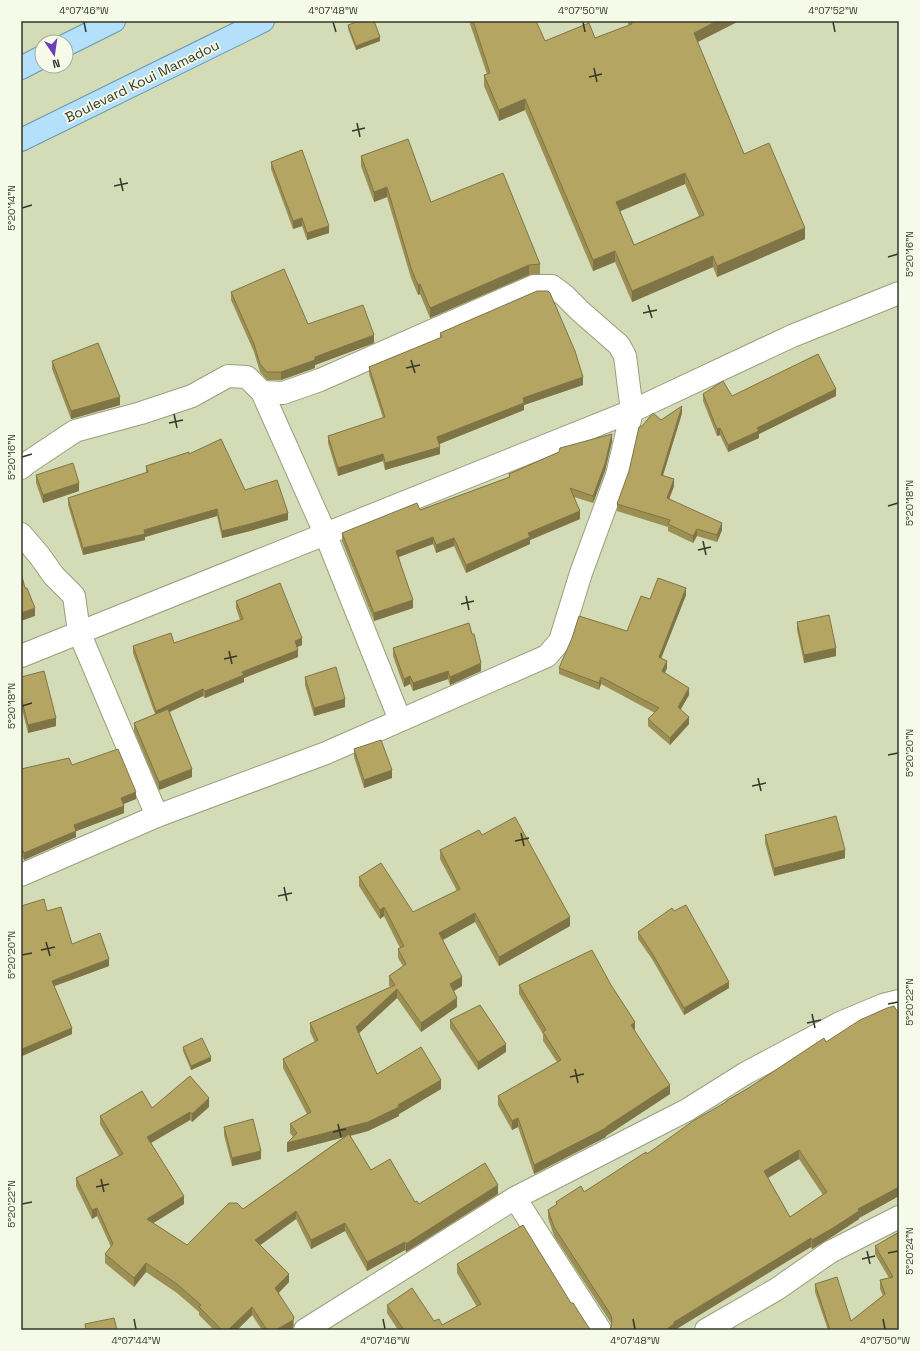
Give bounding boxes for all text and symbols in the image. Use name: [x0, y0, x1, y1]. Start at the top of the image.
text: 4°07'46"W: [59, 4, 109, 17]
text: 4°07'48"W: [308, 4, 358, 17]
text: 4°07'50"W: [558, 4, 608, 17]
text: 4°07'52"W: [808, 4, 858, 17]
north arrow: [34, 34, 74, 74]
street label: Boulevard Koui Mamadou: [62, 36, 222, 126]
text: N: [51, 56, 61, 71]
text: 5°20'14"N: [5, 185, 18, 231]
text: 5°20'16"N: [903, 231, 916, 277]
text: 5°20'16"N: [5, 434, 18, 480]
text: 5°20'18"N: [903, 480, 916, 526]
text: 5°20'18"N: [5, 683, 18, 729]
text: 5°20'20"N: [903, 729, 916, 777]
text: 5°20'20"N: [5, 931, 18, 979]
text: 5°20'22"N: [903, 978, 916, 1026]
text: 5°20'22"N: [5, 1180, 18, 1228]
text: 5°20'24"N: [903, 1227, 916, 1275]
text: 4°07'44"W: [111, 1334, 161, 1347]
text: 4°07'46"W: [360, 1334, 410, 1347]
text: 4°07'48"W: [610, 1334, 660, 1347]
text: 4°07'50"W: [860, 1334, 910, 1347]

